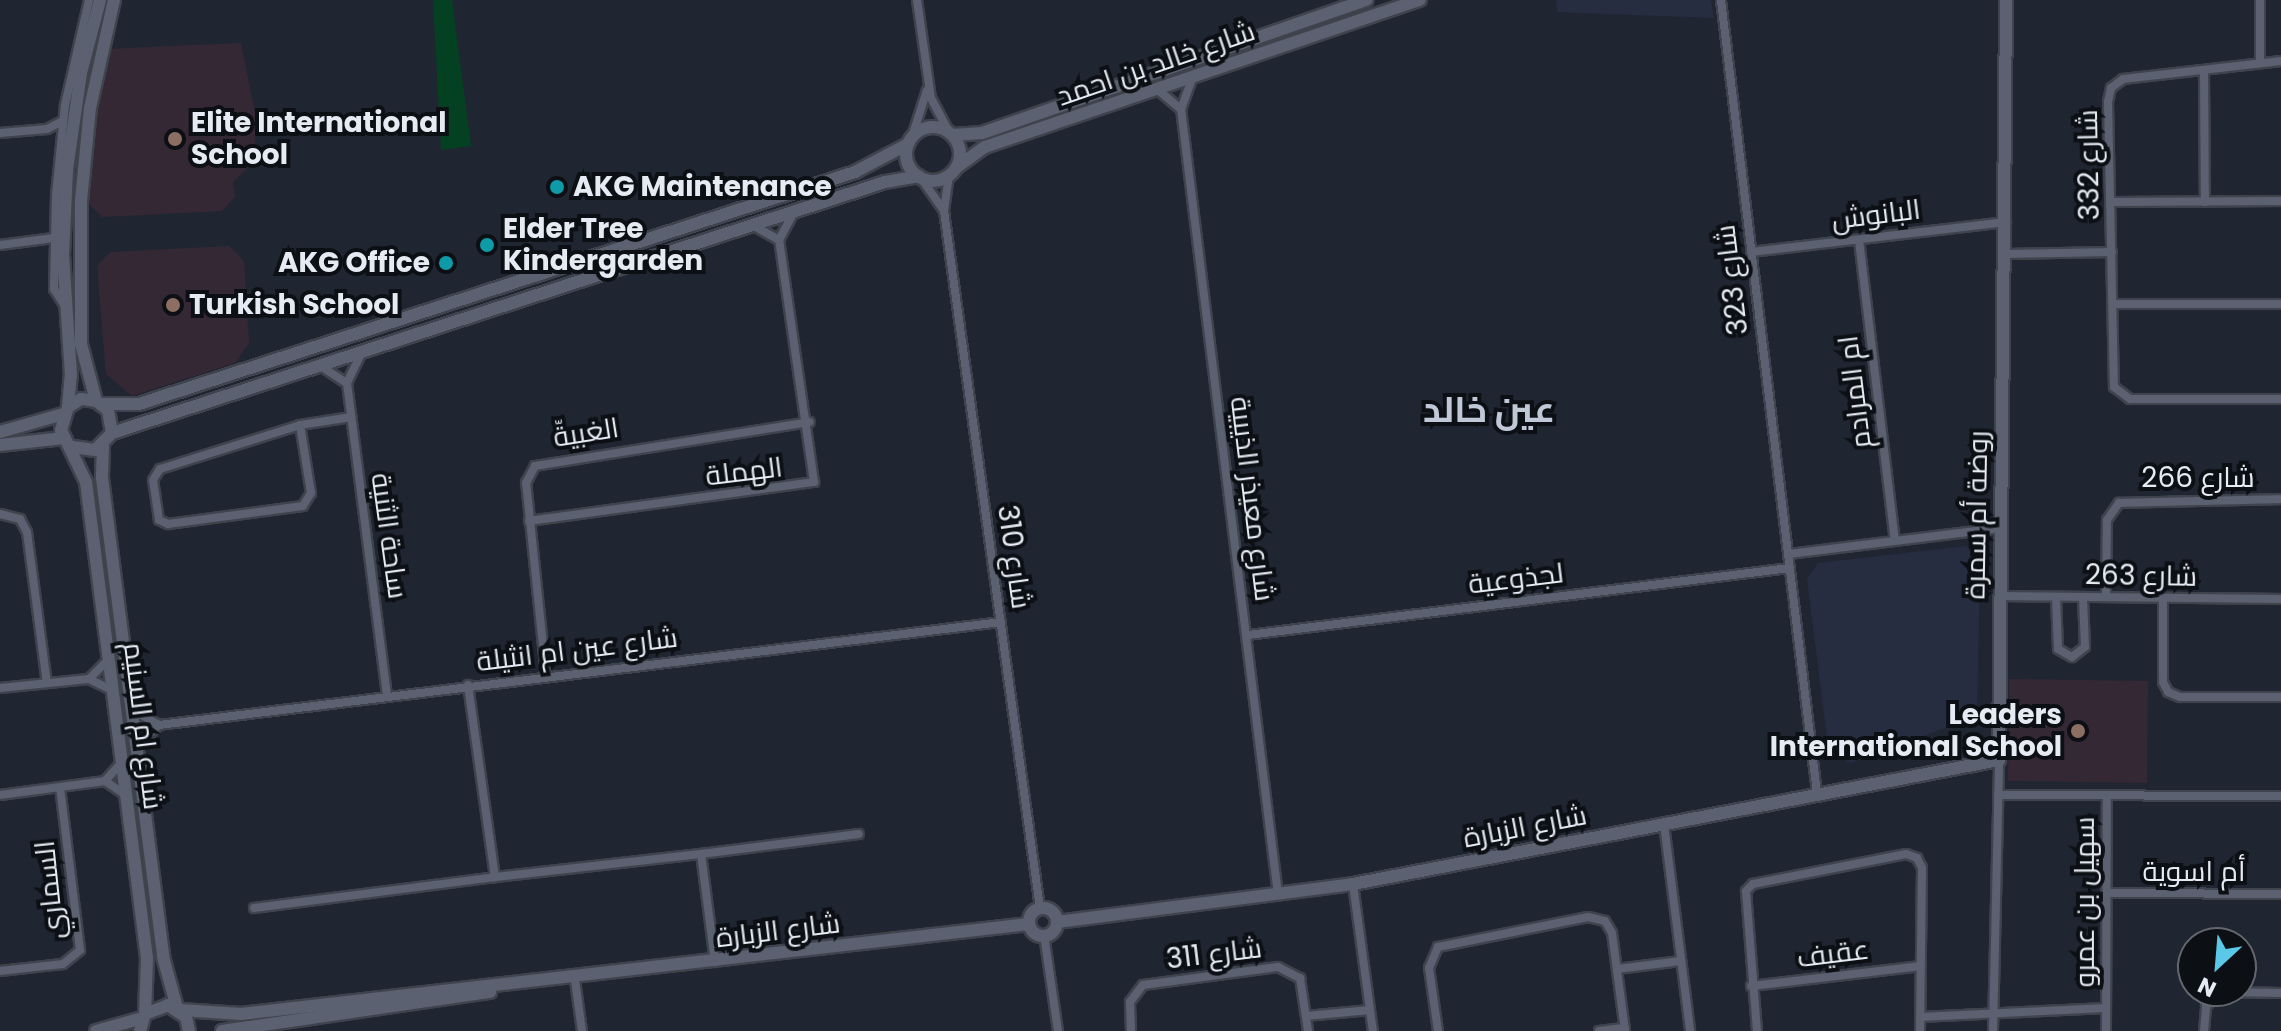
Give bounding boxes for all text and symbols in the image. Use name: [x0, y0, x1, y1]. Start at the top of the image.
street label: شارع خالد بن احمد: [1053, 14, 1259, 114]
place label: Elite International School: [191, 106, 446, 172]
street label: شارع 332: [2071, 109, 2107, 221]
marker: Elite International School: [166, 130, 184, 148]
place label: AKG Maintenance: [573, 170, 832, 204]
marker: AKG Maintenance: [548, 178, 566, 196]
street label: البانوش: [1830, 193, 1922, 237]
place label: Elder Tree Kindergarden: [503, 212, 703, 278]
street label: شارع 323: [1709, 223, 1755, 337]
marker: Elder Tree Kindergarden: [478, 236, 496, 254]
place label: AKG Office: [278, 246, 430, 280]
marker: AKG Office: [437, 254, 455, 272]
place label: Turkish School: [189, 288, 399, 322]
marker: Turkish School: [164, 296, 182, 314]
street label: ام المرادم: [1831, 334, 1879, 450]
district label: عين خالد: [1423, 388, 1555, 432]
street label: شارع معيذر الذيبية: [1223, 395, 1281, 603]
street label: الغبيةّ: [551, 411, 621, 455]
street label: روضة أم سمرة: [1959, 430, 1995, 600]
street label: الهملة: [704, 451, 784, 493]
street label: شارع 266: [2141, 461, 2255, 495]
street label: ساحة الثنية: [364, 471, 414, 601]
street label: شارع 310: [990, 503, 1038, 611]
street label: لجذوعية: [1466, 556, 1566, 602]
street label: شارع 263: [2085, 558, 2197, 594]
street label: شارع عين ام انثيلة: [475, 621, 679, 679]
street label: شارع ام السنيم: [116, 640, 170, 812]
place label: Leaders International School: [1770, 698, 2062, 764]
marker: Leaders International School: [2069, 722, 2087, 740]
street label: شارع الزبارة: [1461, 799, 1589, 855]
street label: سهيل بن عمرو: [2068, 817, 2102, 987]
street label: السماري: [28, 839, 72, 941]
street label: أم اسوية: [2142, 855, 2246, 889]
street label: شارع الزبارة: [714, 907, 842, 955]
north arrow: [2177, 927, 2257, 1007]
street label: شارع 311: [1164, 931, 1264, 977]
street label: عقيف: [1795, 933, 1871, 975]
text: N: [2193, 970, 2221, 1005]

